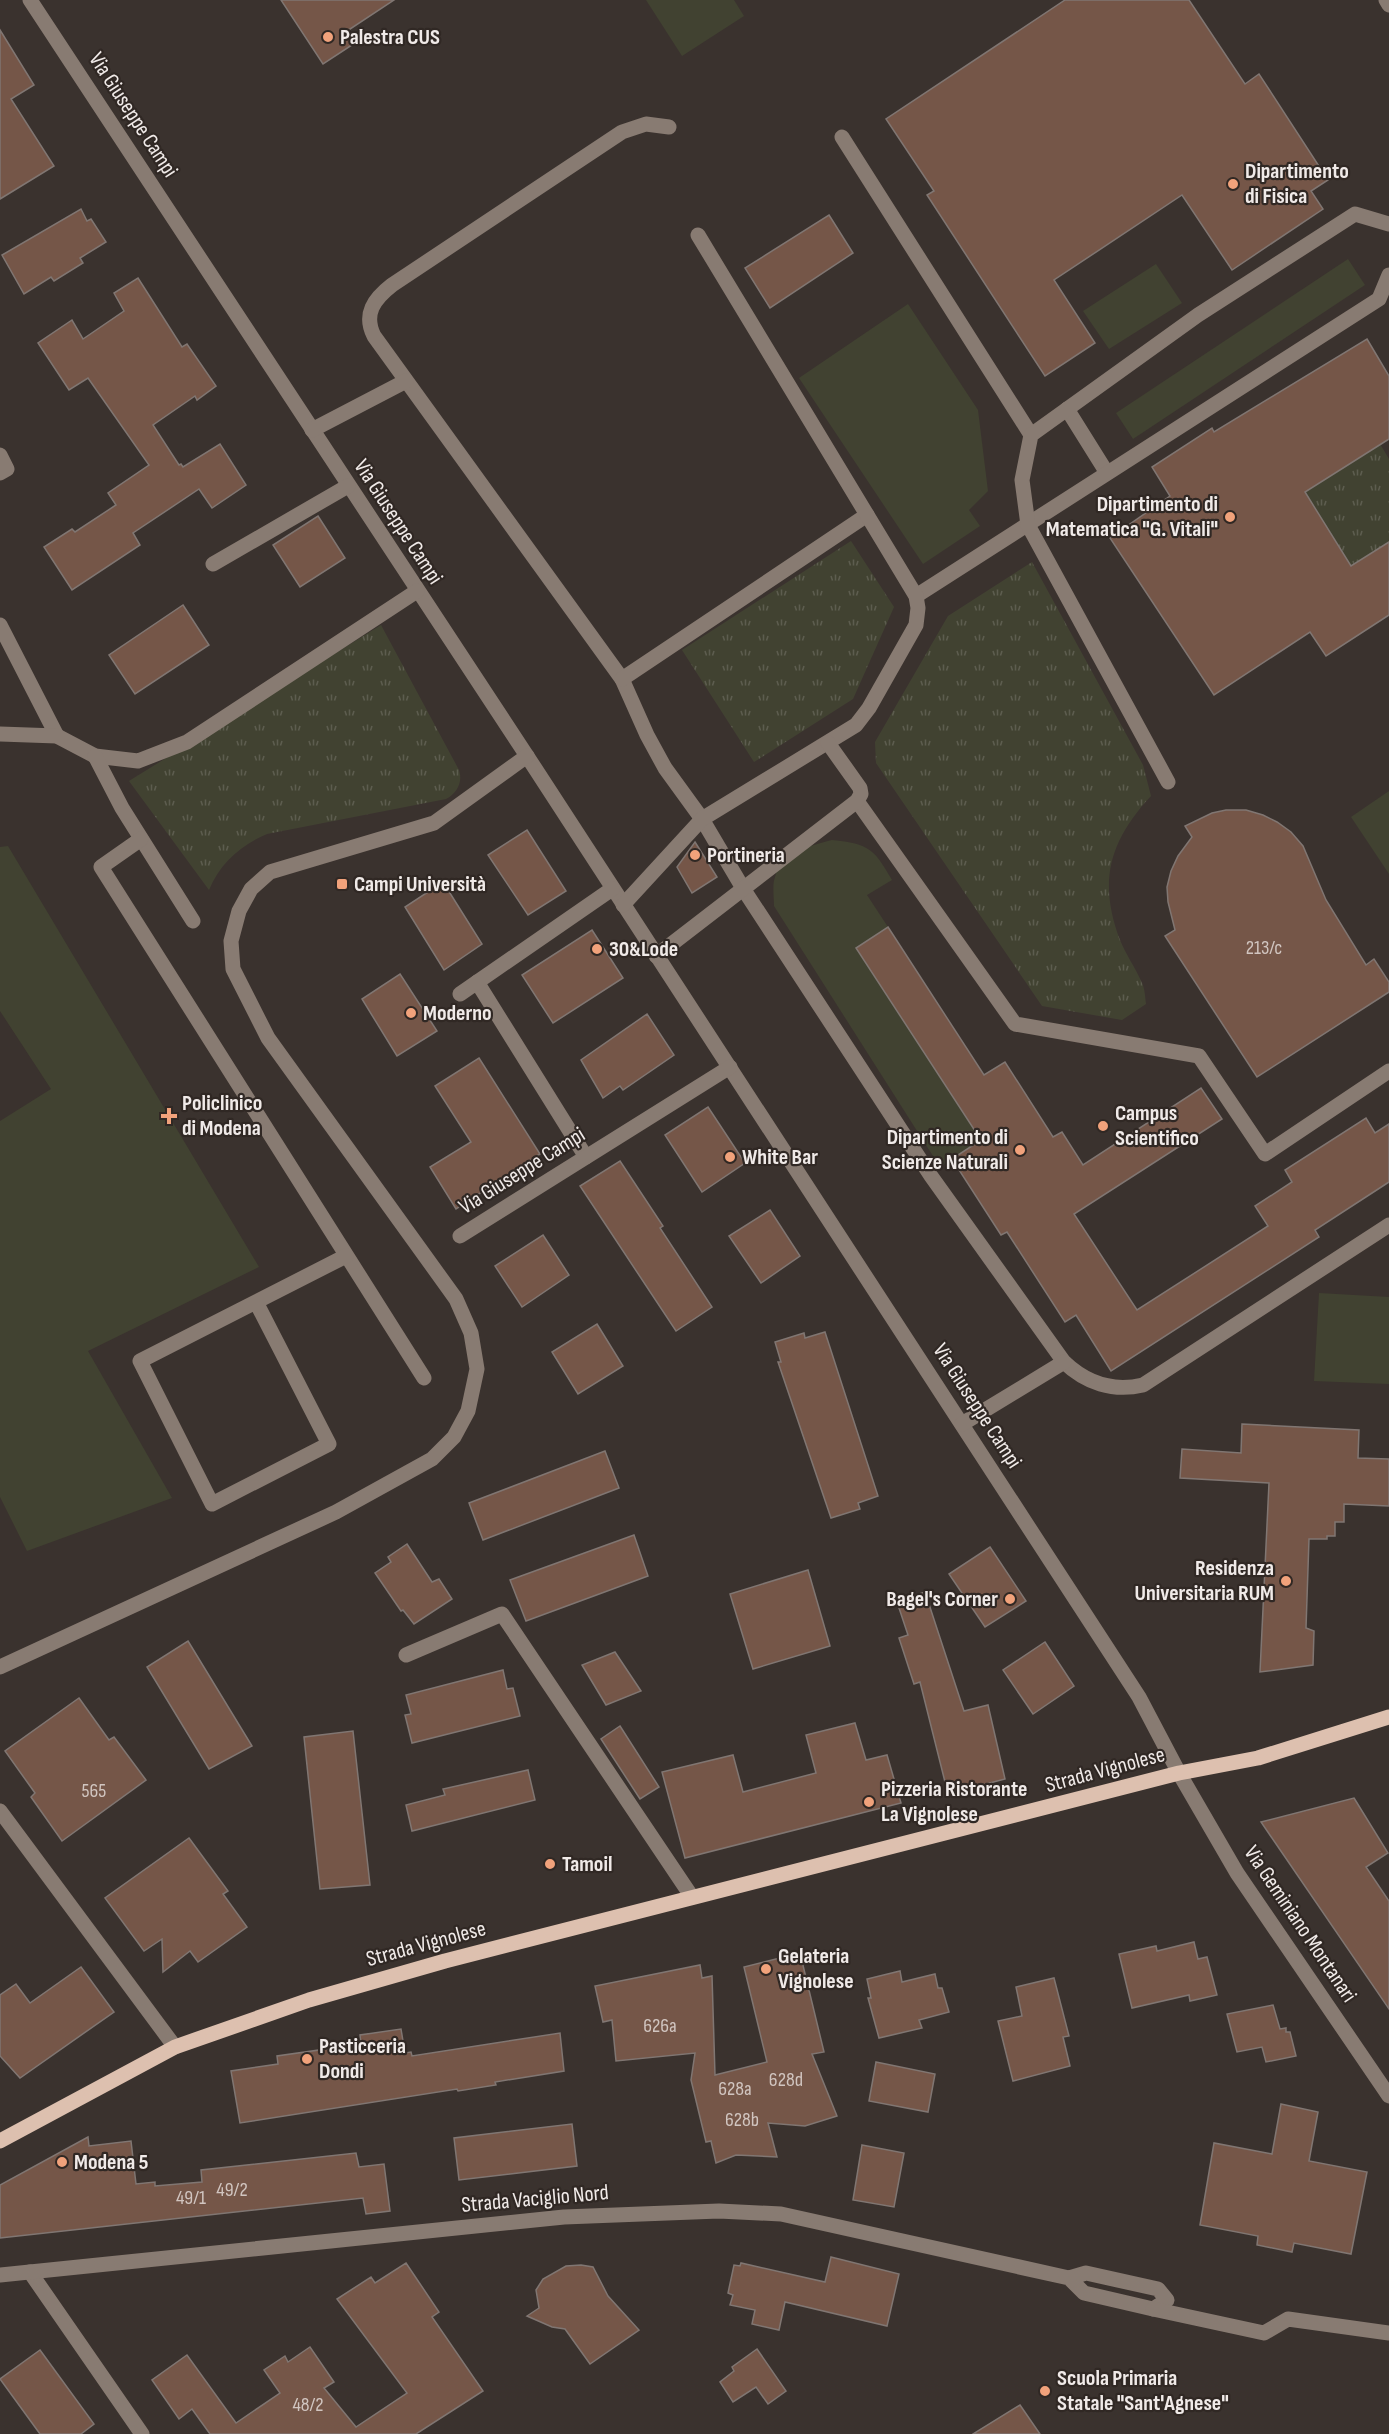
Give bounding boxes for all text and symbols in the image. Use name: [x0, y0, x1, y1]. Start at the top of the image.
place label: Palestra CUS: [340, 24, 440, 51]
marker: Palestra CUS: [321, 30, 335, 44]
street label: Via Giuseppe Campi: [83, 47, 183, 183]
place label: Dipartimento di Fisica: [1245, 158, 1349, 210]
marker: Dipartimento di Fisica: [1226, 177, 1240, 191]
street label: Via Giuseppe Campi: [348, 454, 448, 590]
place label: Dipartimento di Matematica "G. Vitali": [1046, 491, 1218, 543]
marker: Dipartimento di Matematica "G. Vitali": [1223, 510, 1237, 524]
place label: Portineria: [707, 842, 785, 869]
marker: Portineria: [688, 848, 702, 862]
place label: Campi Università: [354, 871, 486, 898]
marker: Campi Università: [335, 877, 349, 891]
place label: 30&Lode: [609, 936, 678, 963]
house number: 213/c: [1246, 936, 1282, 960]
marker: 30&Lode: [590, 942, 604, 956]
place label: Moderno: [423, 1000, 492, 1027]
marker: Moderno: [404, 1006, 418, 1020]
place label: Policlinico di Modena: [182, 1090, 262, 1142]
place label: Campus Scientifico: [1115, 1100, 1199, 1152]
marker: Policlinico di Modena: [160, 1107, 178, 1125]
marker: Campus Scientifico: [1096, 1119, 1110, 1133]
street label: Via Giuseppe Campi: [454, 1121, 590, 1221]
place label: Dipartimento di Scienze Naturali: [882, 1124, 1008, 1176]
marker: Dipartimento di Scienze Naturali: [1013, 1143, 1027, 1157]
place label: White Bar: [742, 1144, 818, 1171]
marker: White Bar: [723, 1150, 737, 1164]
street label: Via Giuseppe Campi: [927, 1338, 1027, 1474]
place label: Residenza Universitaria RUM: [1134, 1555, 1274, 1607]
marker: Residenza Universitaria RUM: [1279, 1574, 1293, 1588]
place label: Bagel's Corner: [886, 1586, 998, 1613]
marker: Bagel's Corner: [1003, 1592, 1017, 1606]
street label: Strada Vignolese: [1042, 1741, 1168, 1799]
place label: Pizzeria Ristorante La Vignolese: [881, 1776, 1028, 1828]
house number: 565: [82, 1779, 106, 1803]
marker: Pizzeria Ristorante La Vignolese: [862, 1795, 876, 1809]
street label: Via Geminiano Montanari: [1238, 1841, 1362, 2007]
place label: Tamoil: [562, 1851, 612, 1878]
marker: Tamoil: [543, 1857, 557, 1871]
street label: Strada Vignolese: [363, 1915, 489, 1973]
place label: Gelateria Vignolese: [778, 1943, 854, 1995]
marker: Gelateria Vignolese: [759, 1962, 773, 1976]
house number: 626a: [643, 2014, 677, 2038]
place label: Pasticceria Dondi: [319, 2033, 406, 2085]
marker: Pasticceria Dondi: [300, 2052, 314, 2066]
house number: 628d: [769, 2068, 803, 2092]
house number: 628a: [718, 2077, 752, 2101]
house number: 628b: [725, 2108, 759, 2132]
place label: Modena 5: [74, 2149, 148, 2176]
marker: Modena 5: [55, 2155, 69, 2169]
house number: 49/2: [216, 2178, 248, 2202]
street label: Strada Vaciglio Nord: [460, 2179, 610, 2219]
house number: 49/1: [176, 2186, 206, 2210]
place label: Scuola Primaria Statale "Sant'Agnese": [1057, 2365, 1229, 2417]
marker: Scuola Primaria Statale "Sant'Agnese": [1038, 2384, 1052, 2398]
house number: 48/2: [292, 2393, 324, 2417]

